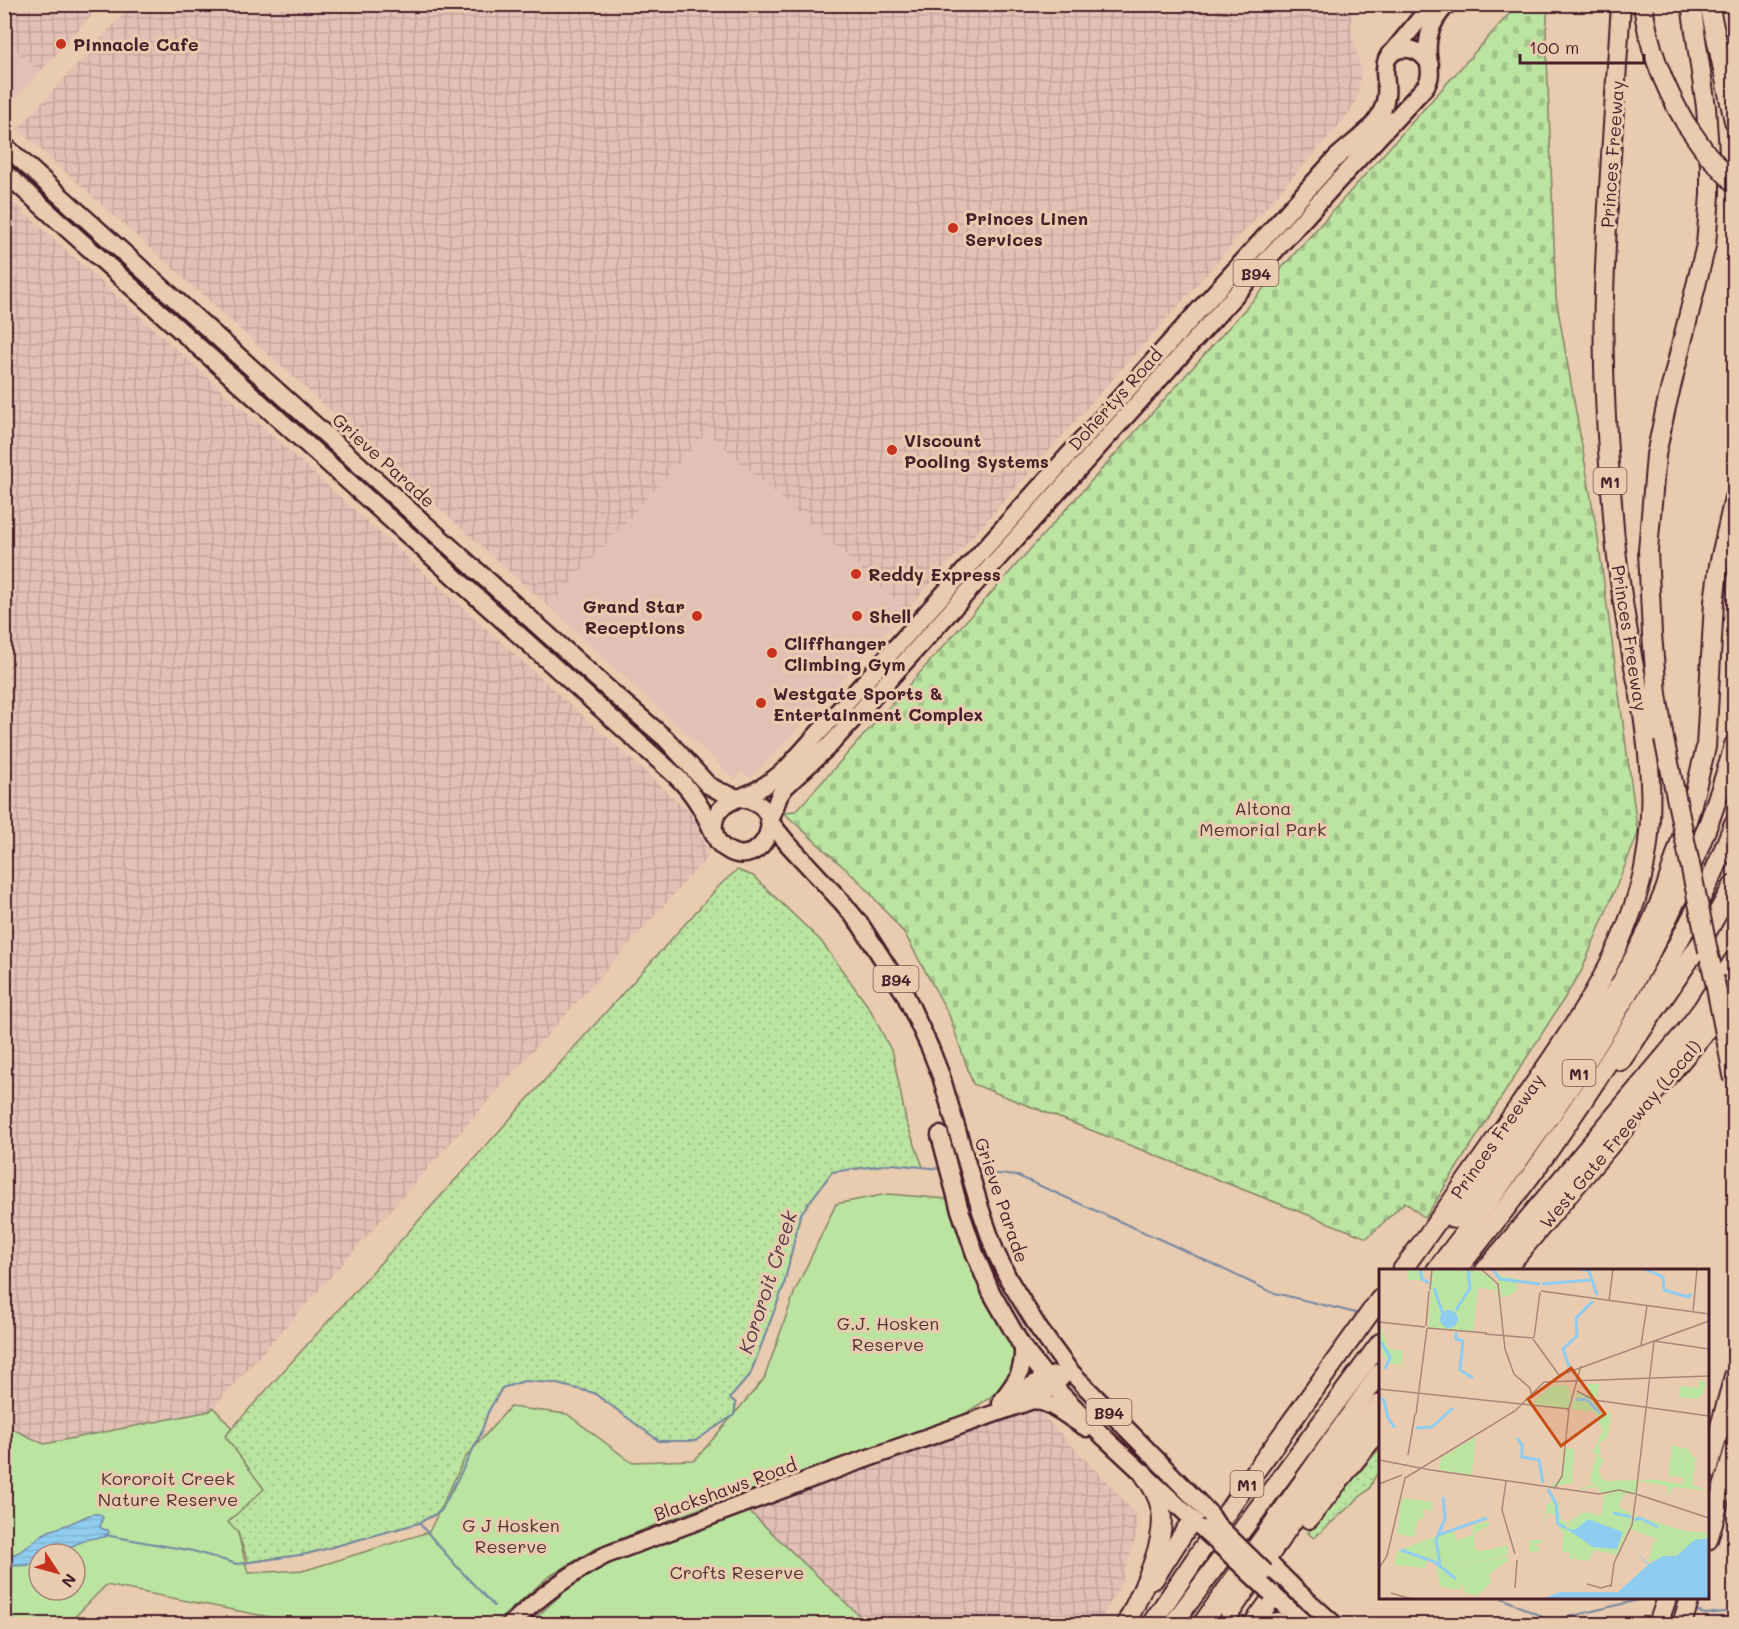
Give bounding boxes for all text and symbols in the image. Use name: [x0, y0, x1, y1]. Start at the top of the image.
scale bar: [1520, 27, 1644, 65]
place label: Pinnacle Cafe: [73, 32, 199, 56]
text: 100 m: [1529, 35, 1579, 59]
marker: Pinnacle Cafe: [54, 37, 68, 51]
street label: Princes Freeway: [1595, 79, 1629, 229]
place label: Princes Linen Services: [965, 206, 1088, 251]
marker: Princes Linen Services: [946, 221, 960, 235]
road number: B94: [1234, 260, 1278, 286]
street label: Dohertys Road: [1063, 343, 1167, 455]
street label: Grieve Parade: [327, 407, 441, 513]
place label: Viscount Pooling Systems: [904, 428, 1049, 473]
marker: Viscount Pooling Systems: [885, 443, 899, 457]
road number: M1: [1594, 468, 1626, 494]
place label: Reddy Express: [868, 562, 1001, 586]
street label: Princes Freeway: [1607, 563, 1653, 713]
marker: Reddy Express: [849, 567, 863, 581]
place label: Grand Star Receptions: [583, 594, 685, 639]
place label: Shell: [869, 604, 911, 628]
marker: Grand Star Receptions: [690, 609, 704, 623]
marker: Shell: [850, 609, 864, 623]
place label: Cliffhanger Climbing Gym: [784, 631, 906, 676]
marker: Cliffhanger Climbing Gym: [765, 646, 779, 660]
place label: Westgate Sports & Entertainment Complex: [773, 681, 983, 726]
marker: Westgate Sports & Entertainment Complex: [754, 696, 768, 710]
park label: Altona Memorial Park: [1199, 796, 1327, 841]
road number: B94: [874, 966, 918, 992]
street label: West Gate Freeway (Local): [1534, 1035, 1706, 1233]
road number: M1: [1562, 1060, 1596, 1086]
street label: Princes Freeway: [1445, 1069, 1549, 1203]
street label: Grieve Parade: [969, 1134, 1035, 1266]
water label: Kororoit Creek: [732, 1207, 802, 1357]
inset map: [1379, 1269, 1709, 1599]
park label: G.J. Hosken Reserve: [837, 1311, 939, 1356]
road number: B94: [1086, 1399, 1132, 1425]
street label: Blackshaws Road: [650, 1452, 800, 1526]
park label: Kororoit Creek Nature Reserve: [98, 1466, 238, 1511]
road number: M1: [1230, 1471, 1264, 1497]
park label: G J Hosken Reserve: [462, 1513, 560, 1558]
north arrow: [27, 1542, 87, 1602]
park label: Crofts Reserve: [670, 1560, 804, 1584]
text: N: [57, 1570, 82, 1592]

